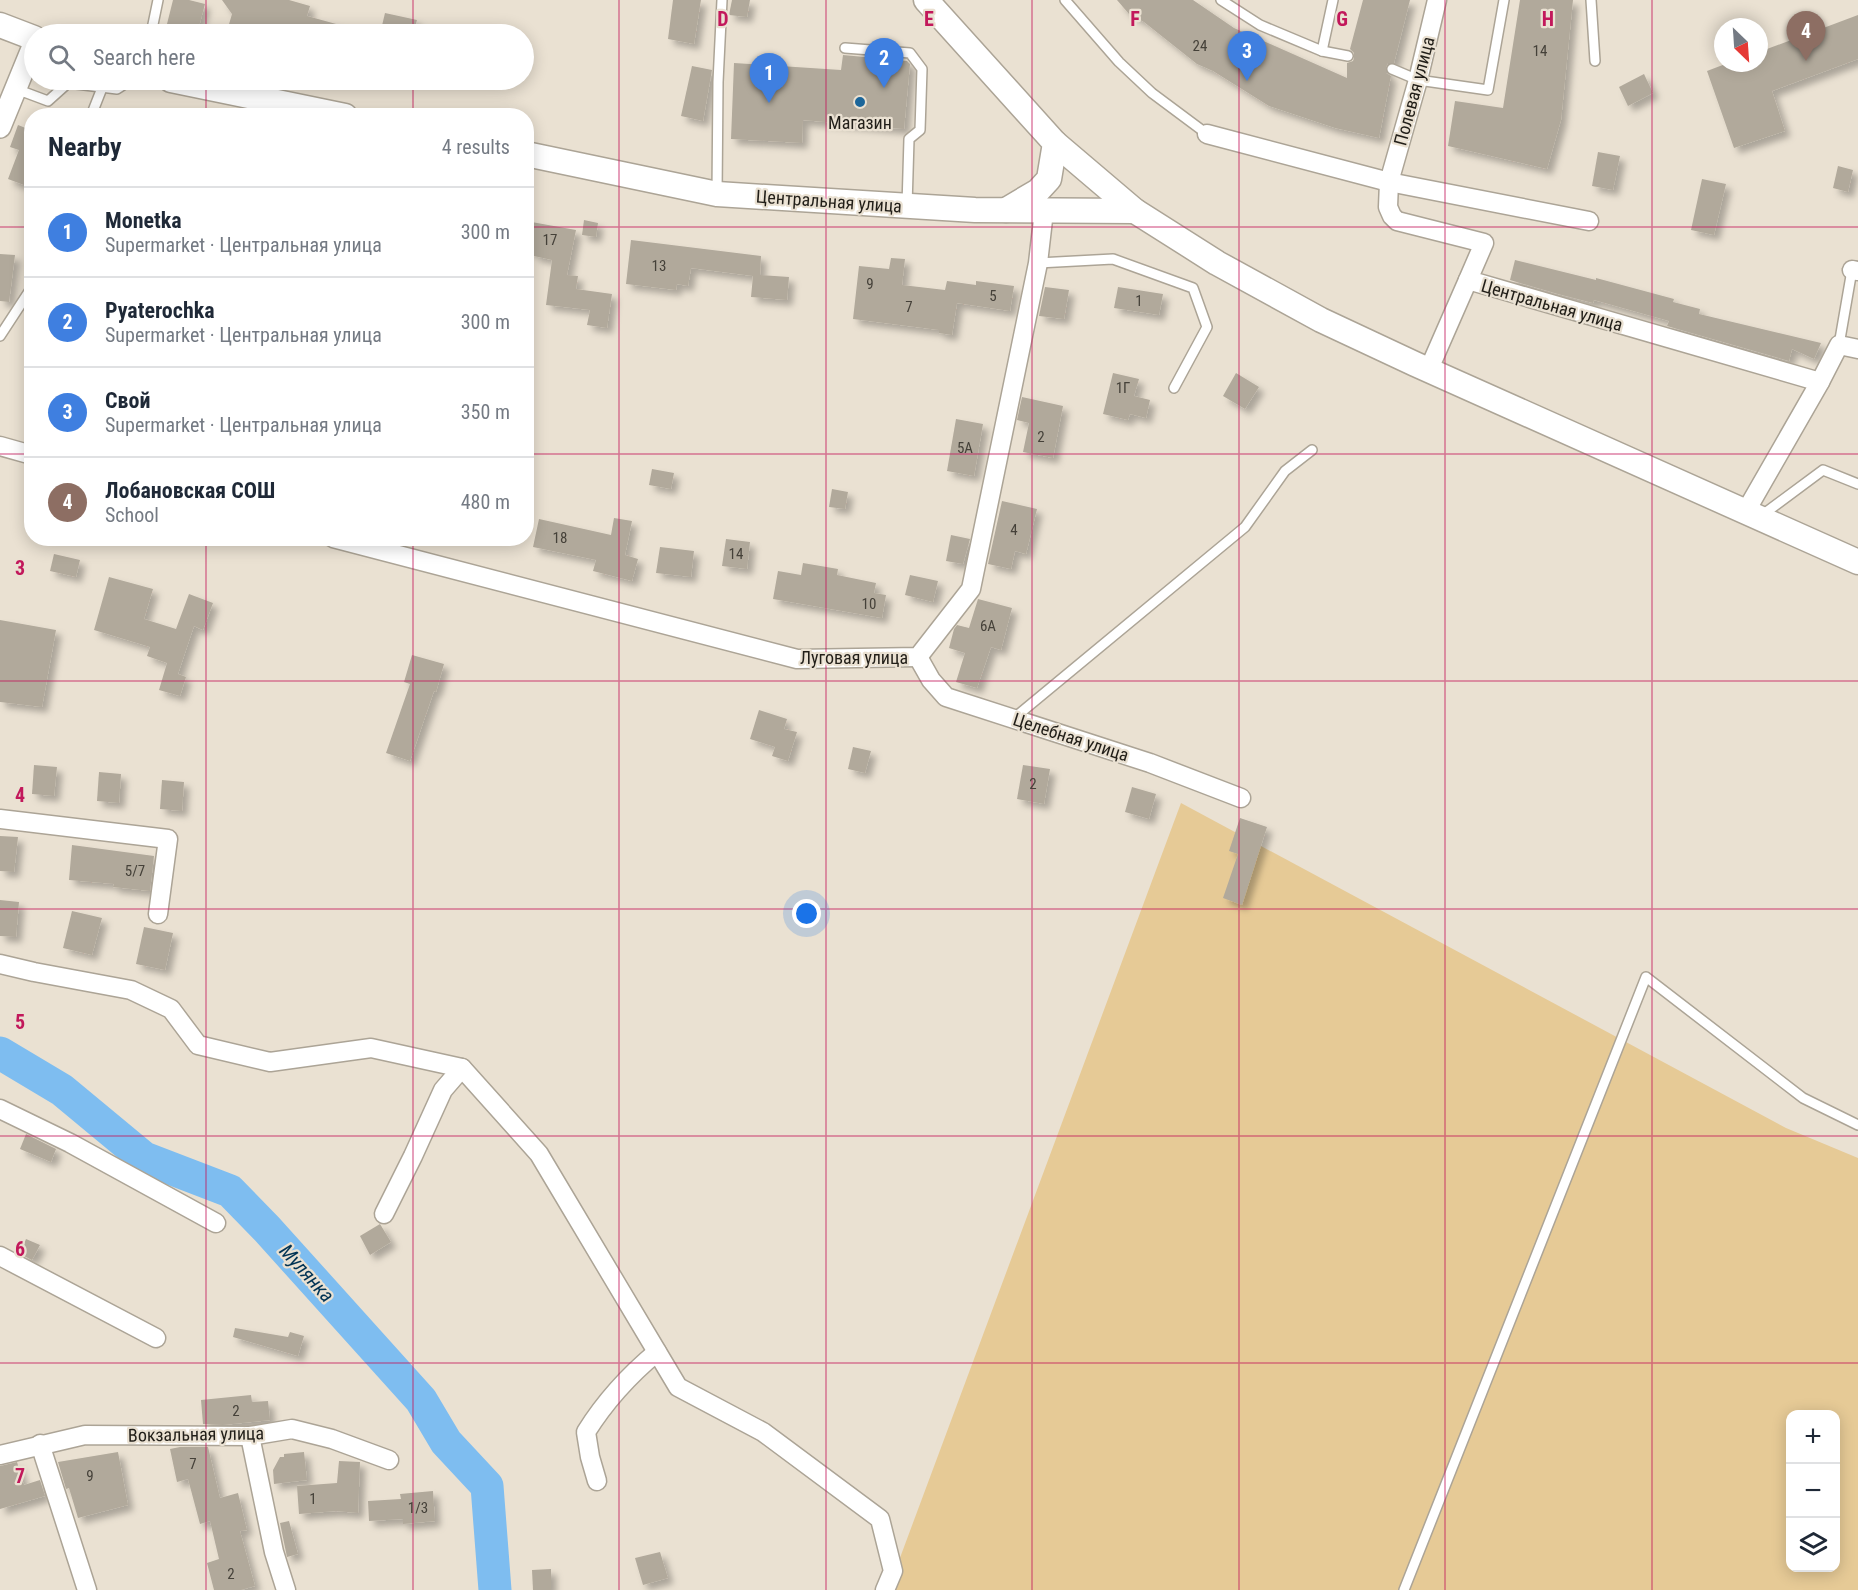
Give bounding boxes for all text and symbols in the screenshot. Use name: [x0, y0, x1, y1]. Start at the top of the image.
text: D: [717, 7, 729, 31]
text: E: [924, 7, 934, 31]
text: F: [1130, 7, 1140, 31]
text: G: [1336, 7, 1348, 31]
text: H: [1542, 7, 1554, 31]
pin: 4: [1786, 11, 1826, 61]
north arrow: [1714, 18, 1768, 72]
search box: [24, 24, 534, 90]
pin: 3: [1228, 32, 1266, 81]
street label: Полевая улица: [1389, 34, 1439, 148]
house number: 24: [1193, 37, 1207, 55]
pin: 2: [864, 38, 904, 88]
icon: search: [45, 41, 78, 74]
house number: 14: [1533, 42, 1547, 60]
text: Search here: [93, 45, 195, 70]
pin: 1: [750, 54, 788, 103]
marker: Магазин: [853, 95, 867, 109]
place label: Магазин: [828, 112, 892, 133]
text: Nearby: [48, 132, 122, 162]
text: 4 results: [442, 135, 510, 159]
street label: Центральная улица: [755, 185, 903, 217]
text: Monetka: [105, 208, 182, 233]
text: 1: [62, 220, 73, 244]
text: 300 m: [461, 220, 510, 244]
house number: 17: [543, 231, 557, 249]
text: Supermarket · Центральная улица: [105, 233, 382, 257]
house number: 13: [652, 257, 666, 275]
house number: 9: [866, 275, 874, 293]
street label: Центральная улица: [1479, 275, 1625, 335]
house number: 5: [989, 287, 997, 305]
house number: 1: [1135, 292, 1143, 310]
text: Pyaterochka: [105, 298, 215, 323]
house number: 7: [905, 298, 913, 316]
text: 2: [62, 310, 73, 334]
text: 300 m: [461, 310, 510, 334]
text: Supermarket · Центральная улица: [105, 323, 382, 347]
house number: 1Г: [1116, 379, 1130, 397]
text: Свой: [105, 388, 150, 413]
text: 3: [62, 400, 73, 424]
text: 350 m: [461, 400, 510, 424]
text: Supermarket · Центральная улица: [105, 413, 382, 437]
house number: 2: [1037, 428, 1045, 446]
house number: 5А: [957, 439, 973, 457]
text: Лобановская СОШ: [105, 478, 275, 503]
text: 4: [62, 490, 73, 514]
text: 480 m: [461, 490, 510, 514]
text: School: [105, 503, 159, 527]
house number: 4: [1010, 521, 1018, 539]
house number: 18: [553, 529, 567, 547]
house number: 14: [729, 545, 743, 563]
text: 3: [15, 556, 25, 580]
house number: 10: [862, 595, 876, 613]
house number: 6А: [980, 617, 996, 635]
street label: Луговая улица: [800, 647, 908, 668]
street label: Целебная улица: [1011, 708, 1131, 766]
house number: 2: [1029, 775, 1037, 793]
text: 4: [15, 783, 25, 807]
house number: 5/7: [125, 862, 145, 880]
your location: [792, 899, 821, 928]
text: 5: [15, 1010, 25, 1034]
text: 6: [15, 1237, 25, 1261]
water label: Мулянка: [275, 1239, 339, 1307]
house number: 2: [232, 1402, 240, 1420]
map controls: [1786, 1410, 1840, 1572]
button: +: [1786, 1410, 1840, 1464]
street label: Вокзальная улица: [128, 1422, 264, 1446]
house number: 7: [189, 1455, 197, 1473]
text: 7: [15, 1464, 25, 1488]
button: −: [1786, 1464, 1840, 1518]
house number: 9: [86, 1467, 94, 1485]
house number: 1: [309, 1490, 317, 1508]
house number: 1/3: [408, 1499, 428, 1517]
button: layers: [1786, 1518, 1840, 1572]
house number: 2: [227, 1565, 235, 1583]

